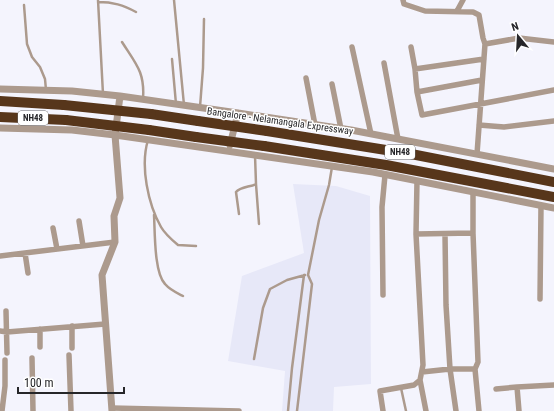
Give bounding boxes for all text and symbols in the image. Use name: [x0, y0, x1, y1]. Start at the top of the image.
north arrow: [498, 16, 538, 56]
text: N: [510, 20, 521, 34]
street label: Bangalore - Nelamangala Expressway: [206, 105, 354, 137]
road number: NH48: [18, 111, 48, 125]
road number: NH48: [385, 145, 415, 159]
scale bar: [18, 369, 124, 395]
text: 100 m: [24, 376, 54, 390]

